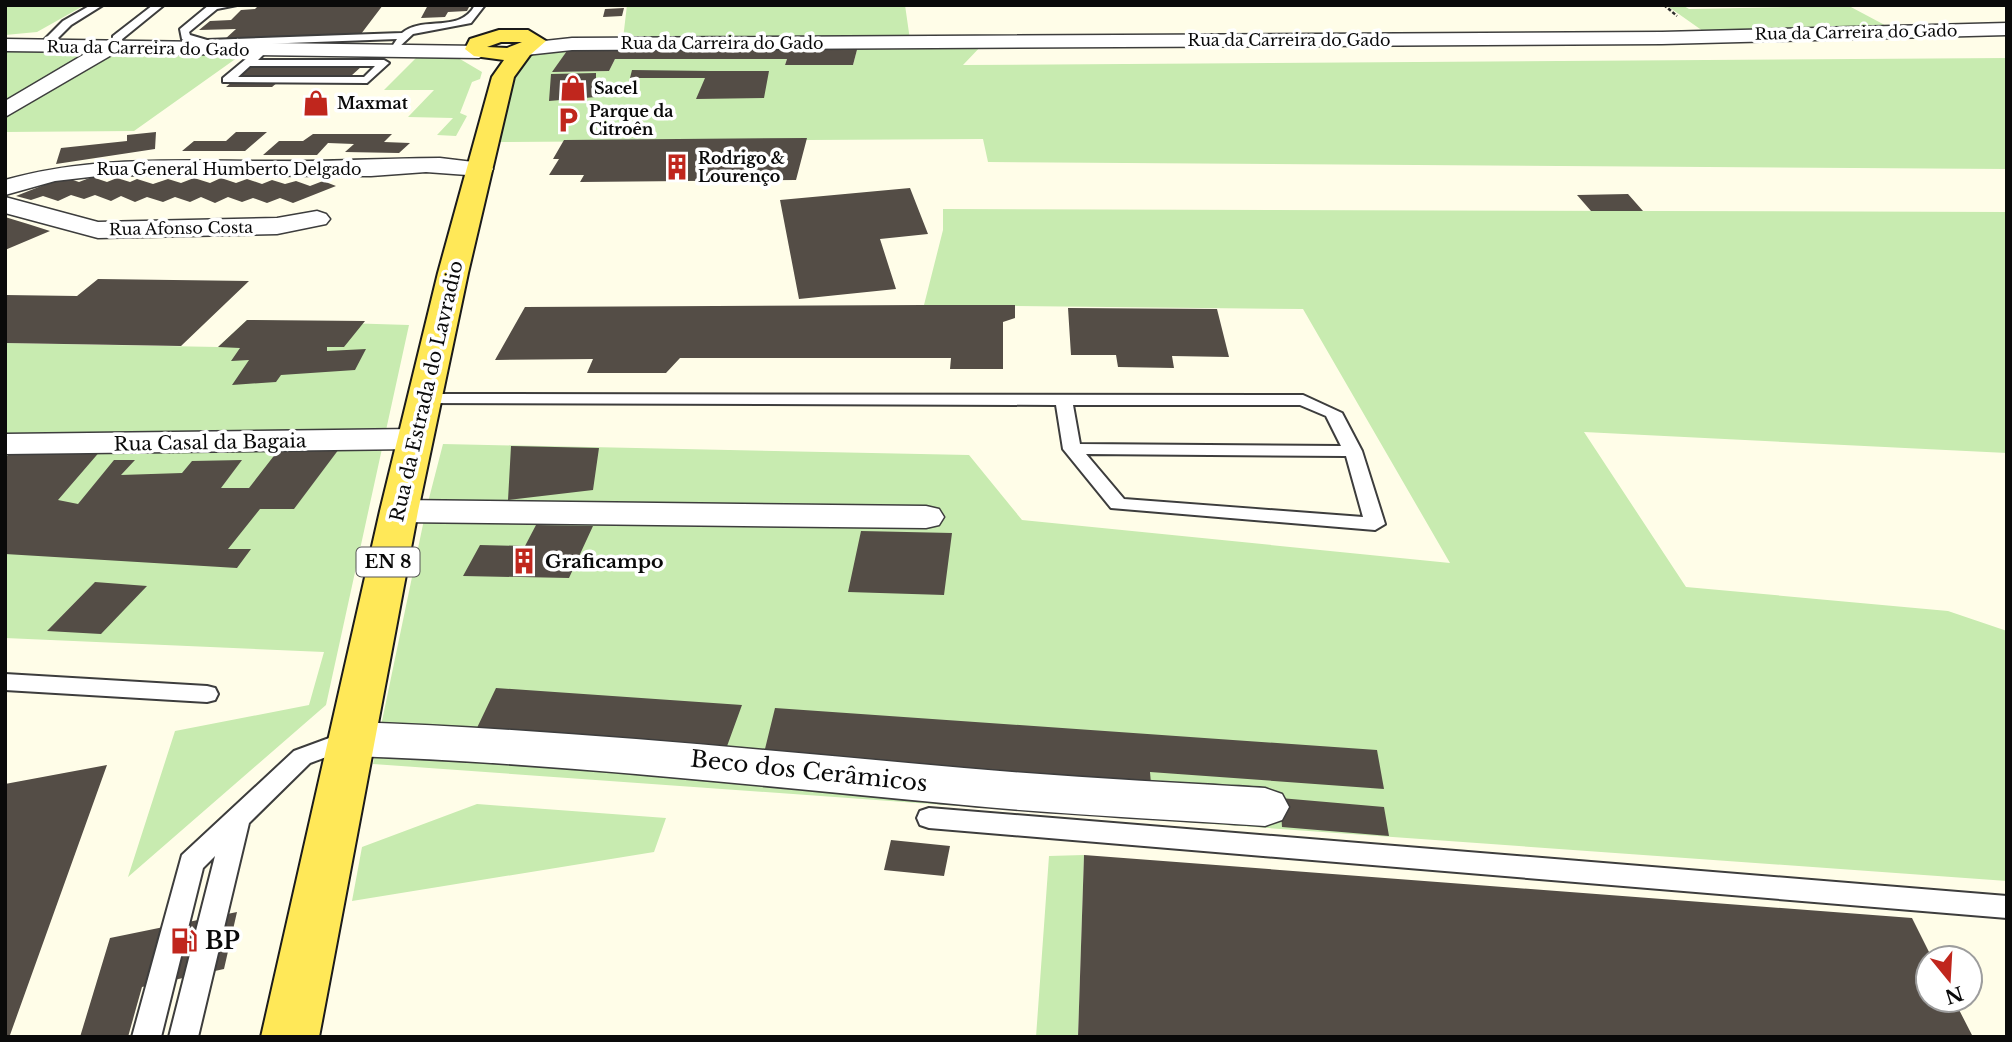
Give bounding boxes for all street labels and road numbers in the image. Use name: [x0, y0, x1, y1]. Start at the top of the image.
street label: Rua da Carreira do Gado: [1754, 20, 1958, 44]
street label: Rua da Carreira do Gado: [1188, 30, 1390, 50]
street label: Rua da Carreira do Gado: [621, 33, 823, 53]
street label: Rua da Carreira do Gado: [46, 36, 250, 60]
street label: Rua General Humberto Delgado: [96, 159, 362, 179]
street label: Rua Afonso Costa: [109, 217, 253, 239]
street label: Rua da Estrada do Lavradio: [385, 258, 468, 524]
street label: Rua Casal da Bagaia: [114, 429, 307, 456]
road number: EN 8: [356, 548, 420, 576]
street label: Beco dos Cerâmicos: [689, 745, 929, 797]

